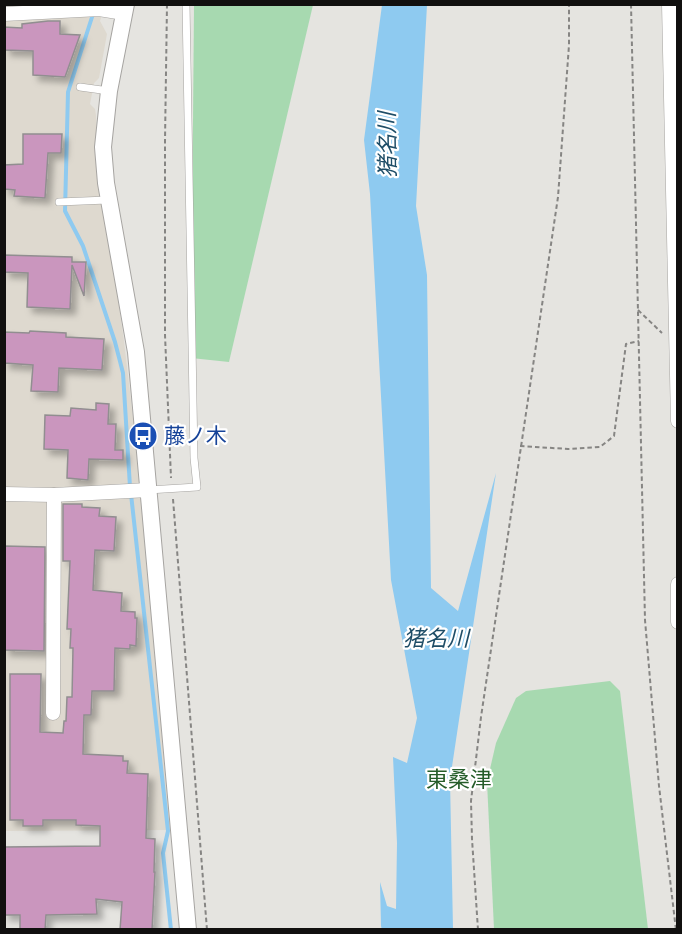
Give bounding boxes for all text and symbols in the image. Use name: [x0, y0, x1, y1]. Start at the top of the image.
water label: 猪名川: [371, 110, 402, 178]
bus stop icon: 藤ノ木: [127, 420, 159, 452]
place label: 藤ノ木: [164, 421, 227, 449]
water label: 猪名川: [403, 623, 471, 652]
district label: 東桑津: [426, 764, 492, 793]

